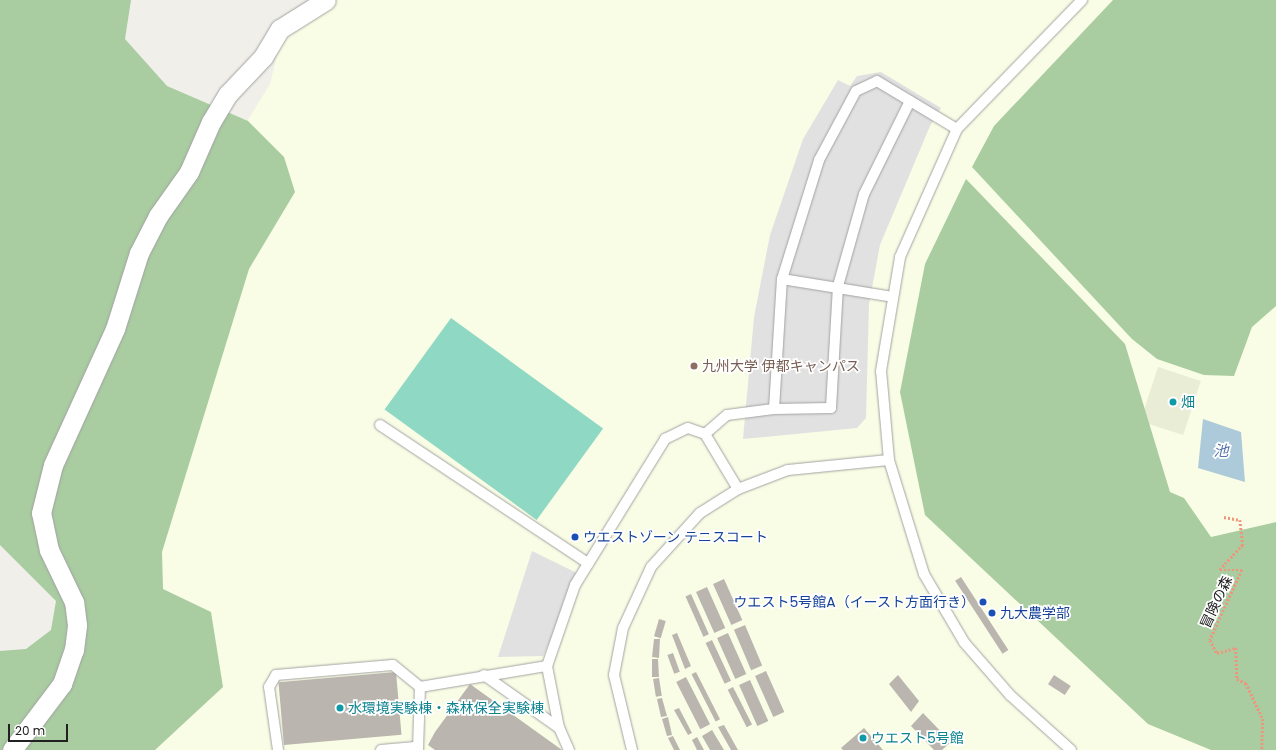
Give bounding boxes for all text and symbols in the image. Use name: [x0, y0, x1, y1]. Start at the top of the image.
place label: 九州大学 伊都キャンパス: [702, 358, 860, 374]
marker: 九州大学 伊都キャンパス: [689, 361, 699, 371]
place label: 畑: [1181, 394, 1195, 410]
marker: 畑: [1168, 397, 1178, 407]
water label: 池: [1214, 442, 1228, 460]
place label: ウエストゾーン テニスコート: [583, 529, 769, 545]
marker: ウエストゾーン テニスコート: [570, 532, 580, 542]
street label: 冒険の森: [1197, 573, 1235, 631]
place label: ウエスト5号館A（イースト方面行き）: [733, 594, 975, 610]
marker: ウエスト5号館A（イースト方面行き）: [978, 597, 988, 607]
place label: 九大農学部: [1000, 605, 1070, 621]
marker: 九大農学部: [987, 608, 997, 618]
place label: 水環境実験棟・森林保全実験棟: [348, 700, 544, 716]
marker: 水環境実験棟・森林保全実験棟: [335, 703, 345, 713]
scale bar: [10, 716, 70, 742]
text: 20 m: [15, 722, 45, 739]
place label: ウエスト5号館: [871, 730, 964, 746]
marker: ウエスト5号館: [858, 733, 868, 743]

